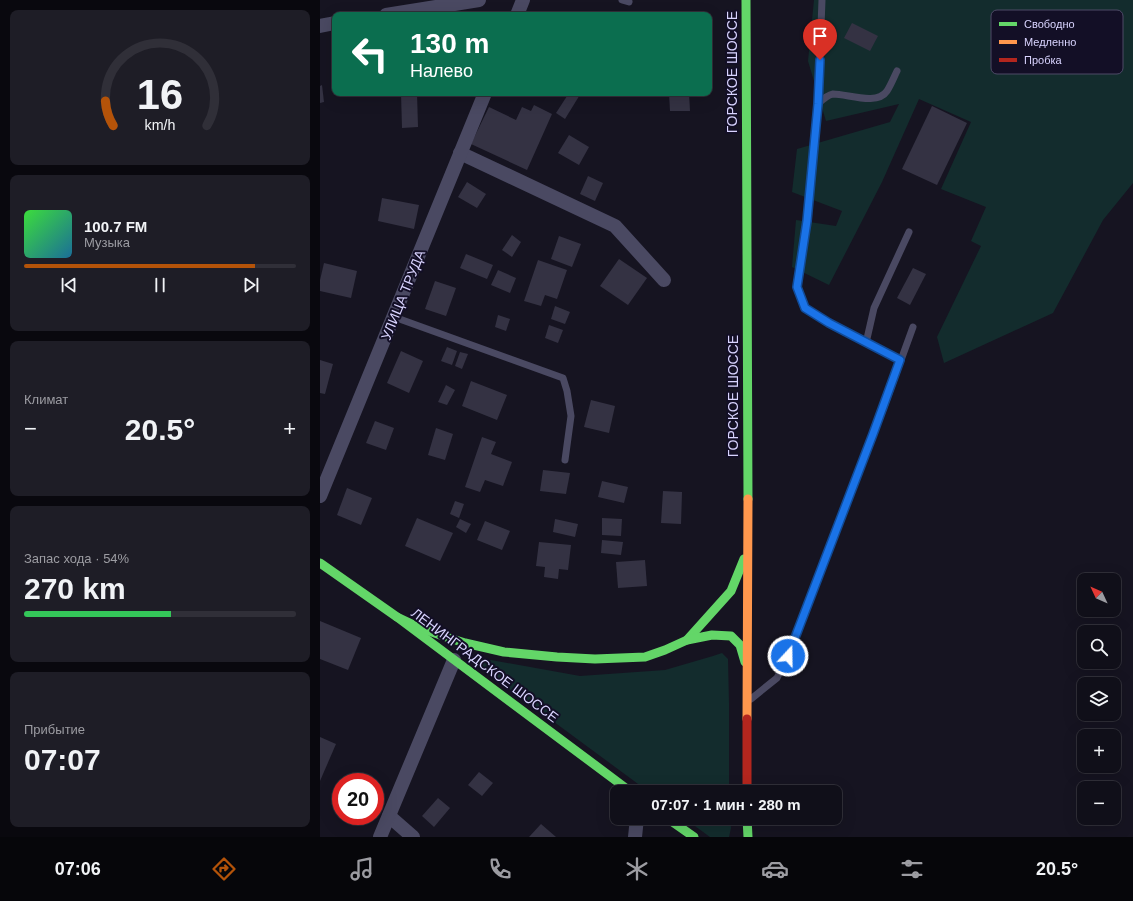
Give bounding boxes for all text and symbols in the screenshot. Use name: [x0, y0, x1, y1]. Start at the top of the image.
legend: [991, 10, 1123, 74]
street label: ГОРСКОЕ ШОССЕ: [724, 11, 740, 133]
text: Свободно: [1024, 18, 1075, 30]
pin: [803, 19, 837, 60]
icon: arrive: [809, 25, 831, 47]
icon: left: [344, 28, 396, 80]
text: 130 m: [410, 28, 489, 59]
text: Медленно: [1024, 36, 1076, 48]
text: Пробка: [1024, 54, 1062, 66]
text: Налево: [410, 61, 473, 81]
text: 16: [137, 71, 183, 118]
text: km/h: [145, 116, 176, 132]
text: 100.7 FM: [84, 218, 147, 235]
text: Музыка: [84, 235, 130, 250]
street label: УЛИЦА ТРУДА: [378, 247, 429, 342]
icon: previous: [58, 274, 80, 296]
icon: pause: [149, 274, 171, 296]
icon: next: [240, 274, 262, 296]
street label: ГОРСКОЕ ШОССЕ: [725, 335, 741, 457]
text: Климат: [24, 392, 68, 407]
text: 20.5°: [125, 413, 195, 446]
text: −: [24, 416, 37, 441]
text: +: [283, 416, 296, 441]
text: Запас хода · 54%: [24, 551, 129, 566]
text: 270 km: [24, 572, 126, 605]
north arrow: [1077, 573, 1121, 617]
map controls: [1077, 573, 1121, 825]
street label: ЛЕНИНГРАДСКОЕ ШОССЕ: [408, 605, 562, 725]
button: search: [1077, 625, 1121, 669]
position arrow: [767, 635, 809, 677]
button: layers: [1077, 677, 1121, 721]
text: Прибытие: [24, 722, 85, 737]
button: +: [1077, 729, 1121, 773]
text: 07:07: [24, 743, 101, 776]
speed limit sign: 20: [332, 773, 384, 825]
button: −: [1077, 781, 1121, 825]
text: 07:07 · 1 мин · 280 m: [651, 796, 801, 813]
icon: directions: [210, 855, 238, 883]
icon: music: [348, 855, 376, 883]
icon: phone: [486, 855, 514, 883]
icon: climate: [623, 855, 651, 883]
icon: car: [761, 855, 789, 883]
icon: filters: [898, 855, 926, 883]
text: 07:06: [55, 859, 101, 879]
text: 20.5°: [1036, 859, 1078, 879]

